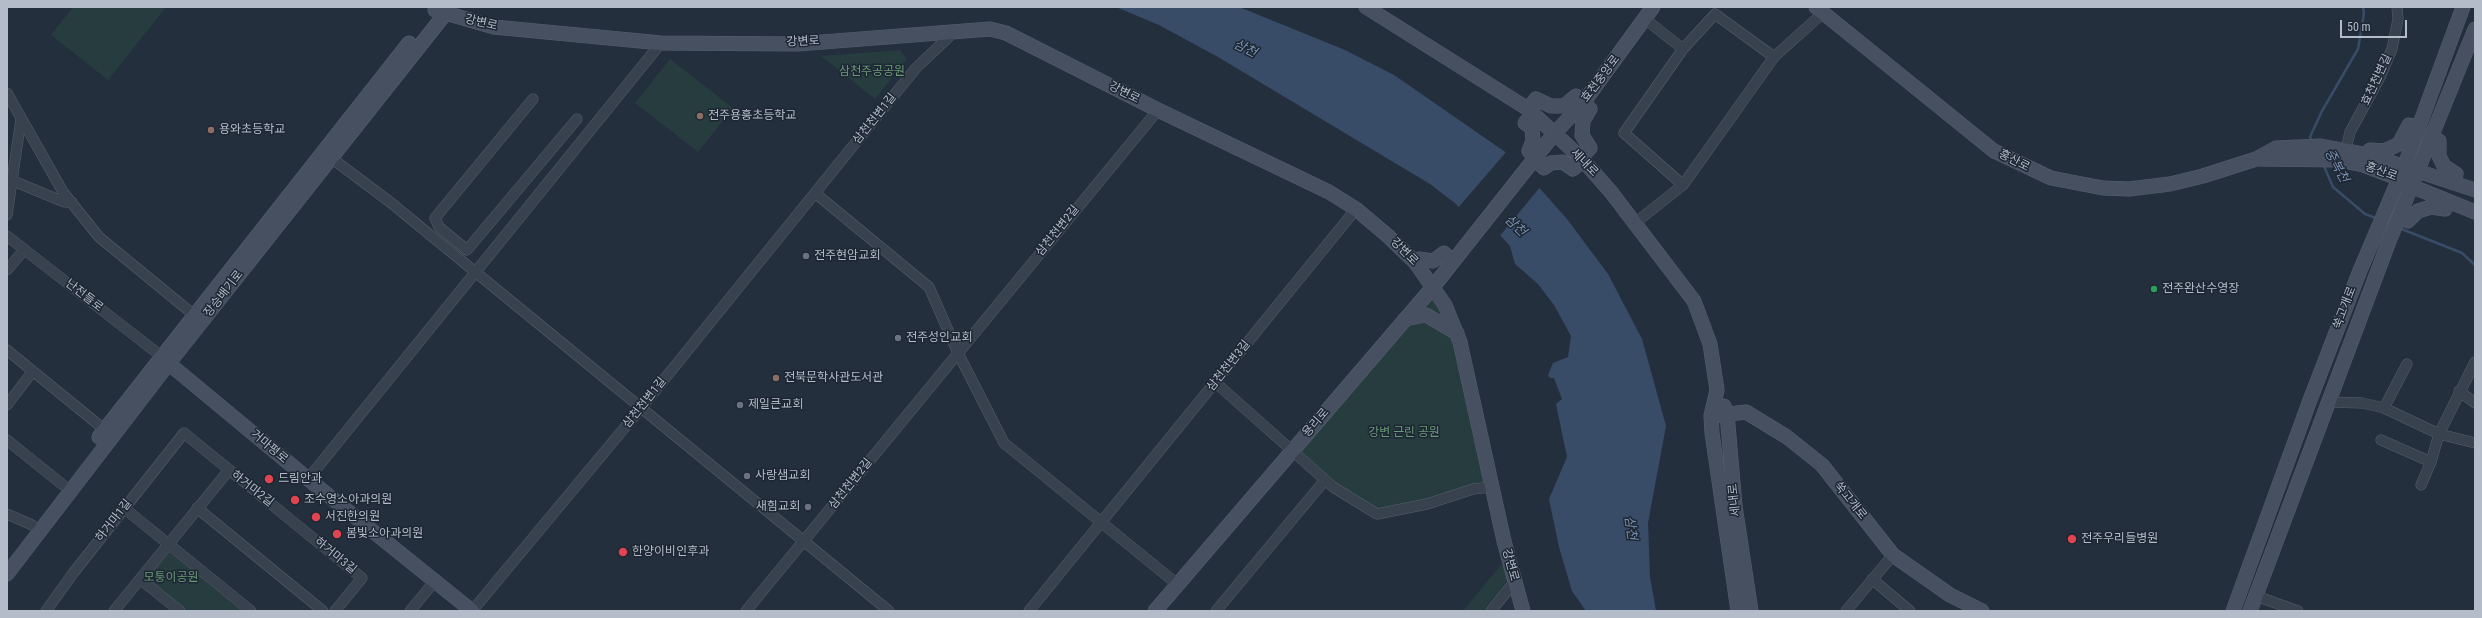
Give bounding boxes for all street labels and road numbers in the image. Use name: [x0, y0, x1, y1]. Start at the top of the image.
street label: 강변로: [463, 12, 499, 34]
street label: 강변로: [786, 34, 820, 50]
street label: 효천천변길: [2359, 52, 2395, 108]
street label: 효천중앙로: [1579, 53, 1623, 105]
street label: 강변로: [1106, 79, 1142, 107]
street label: 삼천천변1길: [850, 91, 900, 147]
street label: 세내로: [1567, 146, 1601, 180]
street label: 홍산로: [1996, 147, 2032, 175]
street label: 홍산로: [2363, 160, 2399, 184]
street label: 삼천천변2길: [1033, 203, 1083, 259]
street label: 강변로: [1387, 235, 1421, 269]
street label: 장승배기로: [201, 268, 247, 320]
street label: 난전들로: [62, 277, 106, 315]
street label: 쑥고개로: [2330, 285, 2360, 331]
street label: 삼천천변3길: [1204, 338, 1254, 394]
street label: 삼천천변1길: [620, 375, 670, 431]
street label: 용리로: [1300, 406, 1332, 440]
street label: 거마평로: [247, 427, 291, 467]
street label: 삼천천변2길: [826, 456, 876, 512]
street label: 하거마2길: [228, 468, 276, 510]
street label: 쑥고개로: [1831, 479, 1869, 523]
street label: 세내로: [1726, 483, 1744, 517]
street label: 하거마1길: [93, 497, 135, 545]
street label: 하거마3길: [311, 535, 359, 577]
street label: 강변로: [1499, 547, 1521, 583]

